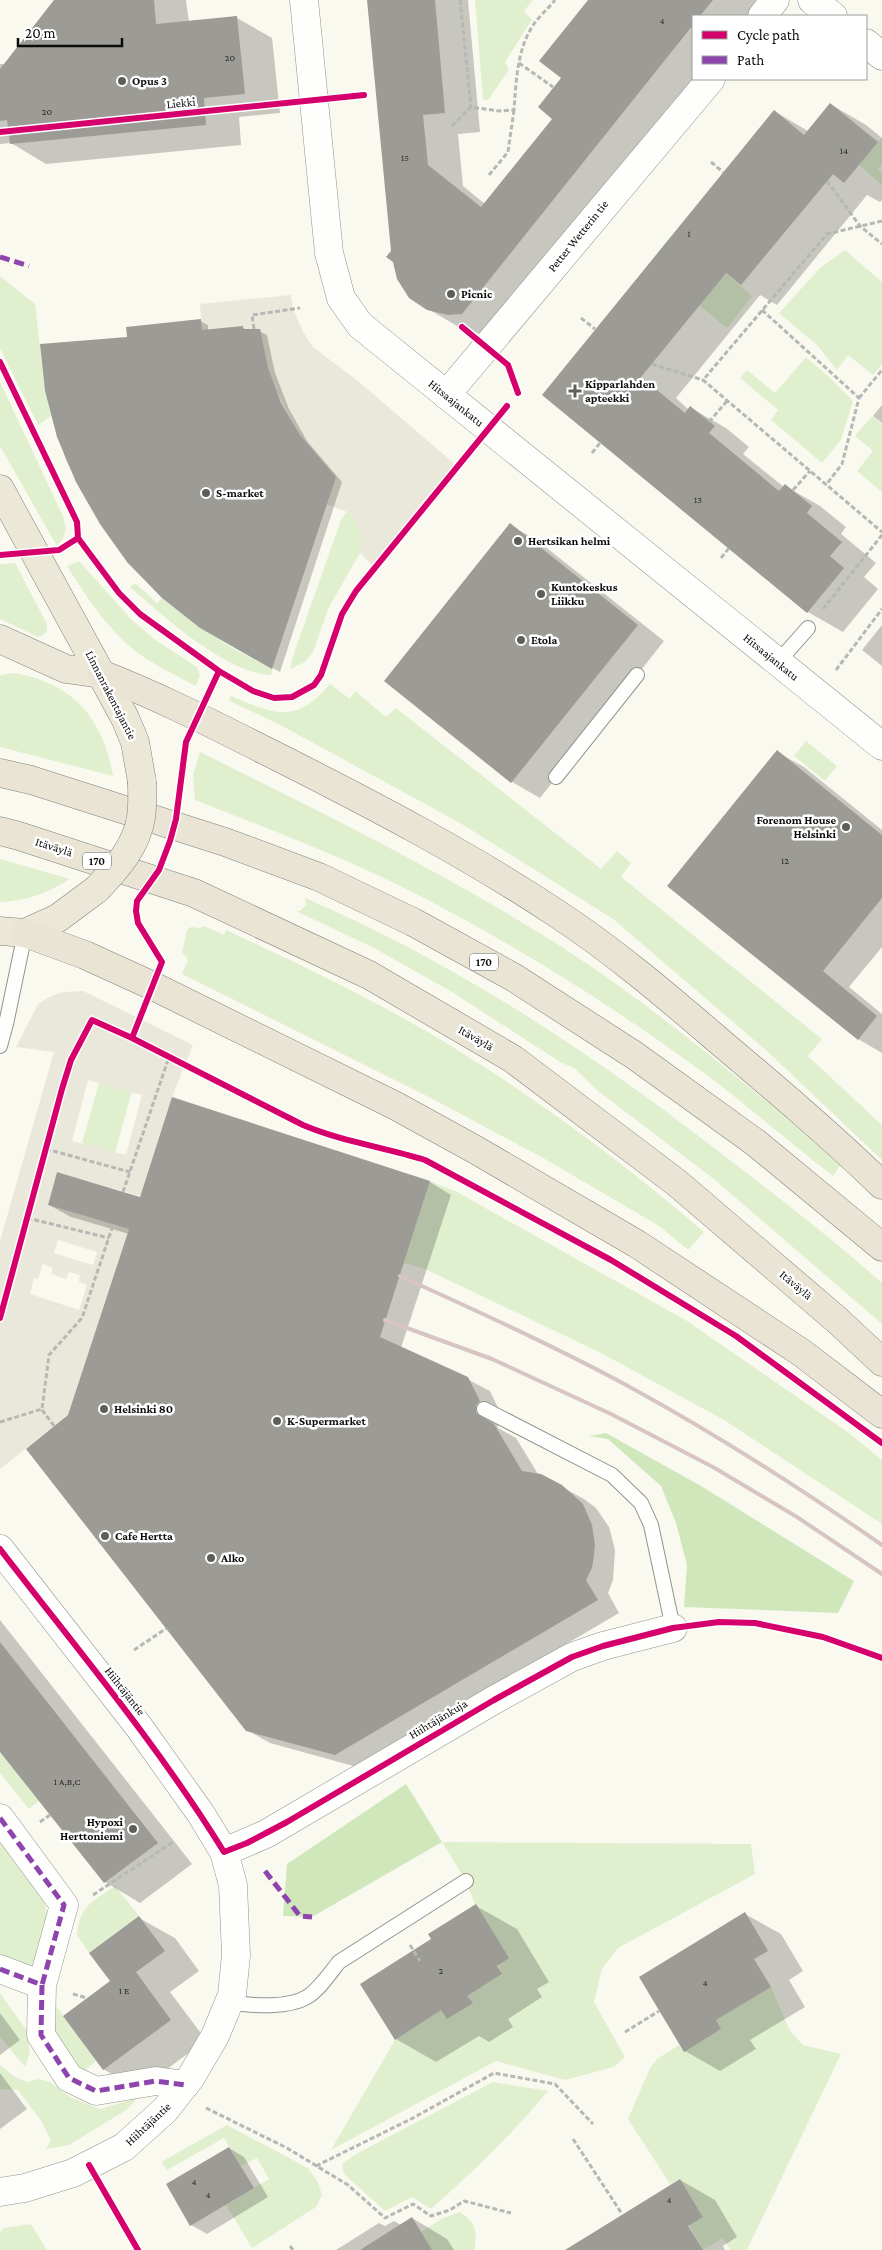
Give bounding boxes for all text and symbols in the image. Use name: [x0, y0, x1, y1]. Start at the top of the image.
scale bar: [18, 15, 121, 47]
house number: 4: [659, 15, 665, 26]
legend: [692, 15, 867, 80]
text: 20 m: [25, 25, 56, 41]
text: Cycle path: [737, 27, 800, 44]
house number: 20: [225, 52, 236, 63]
text: Path: [737, 52, 764, 68]
place label: Opus 3: [132, 74, 167, 88]
marker: Opus 3: [116, 75, 128, 87]
street label: Liekki: [166, 95, 196, 111]
house number: 20: [42, 106, 53, 117]
house number: 14: [840, 145, 848, 156]
house number: 15: [401, 152, 409, 163]
street label: Petter Wetterin tie: [545, 197, 611, 275]
house number: 1: [687, 228, 691, 239]
place label: Picnic: [461, 287, 493, 301]
marker: Picnic: [445, 288, 457, 300]
street label: Hitsaajankatu: [425, 376, 487, 430]
place label: Kipparlahden apteekki: [585, 377, 655, 405]
marker: Kipparlahden apteekki: [569, 385, 581, 397]
place label: S-market: [216, 486, 264, 500]
marker: S-market: [200, 487, 212, 499]
house number: 13: [694, 494, 702, 505]
place label: Hertsikan helmi: [528, 534, 611, 548]
marker: Hertsikan helmi: [512, 535, 524, 547]
place label: Kuntokeskus Liikku: [551, 580, 618, 608]
marker: Kuntokeskus Liikku: [535, 588, 547, 600]
street label: Hitsaajankatu: [740, 630, 802, 684]
place label: Etola: [531, 633, 558, 647]
marker: Etola: [515, 634, 527, 646]
street label: Linnanrakentajantie: [83, 648, 139, 742]
place label: Forenom House Helsinki: [756, 813, 837, 841]
marker: Forenom House Helsinki: [840, 821, 852, 833]
street label: Itäväylä: [34, 834, 75, 860]
road number: 170: [83, 852, 111, 869]
house number: 12: [781, 855, 789, 866]
road number: 170: [470, 954, 498, 970]
street label: Itäväylä: [456, 1022, 496, 1054]
street label: Itäväylä: [777, 1267, 815, 1303]
place label: Helsinki 80: [114, 1402, 173, 1416]
marker: Helsinki 80: [98, 1403, 110, 1415]
place label: K-Supermarket: [287, 1414, 366, 1428]
marker: K-Supermarket: [271, 1415, 283, 1427]
place label: Cafe Hertta: [115, 1529, 173, 1543]
marker: Cafe Hertta: [99, 1530, 111, 1542]
place label: Alko: [220, 1551, 244, 1565]
marker: Alko: [205, 1552, 217, 1564]
street label: Hiihtäjäntie: [102, 1664, 148, 1718]
street label: Hiihtäjänkuja: [406, 1696, 470, 1742]
house number: 1 A,B,C: [54, 1776, 80, 1787]
place label: Hypoxi Herttoniemi: [60, 1815, 124, 1843]
marker: Hypoxi Herttoniemi: [127, 1823, 139, 1835]
house number: 2: [439, 1965, 444, 1976]
house number: 4: [702, 1977, 708, 1988]
house number: 1 E: [119, 1985, 130, 1996]
street label: Hiihtäjäntie: [122, 2099, 174, 2149]
house number: 4: [191, 2176, 197, 2187]
house number: 4: [205, 2189, 211, 2200]
house number: 4: [666, 2194, 672, 2205]

